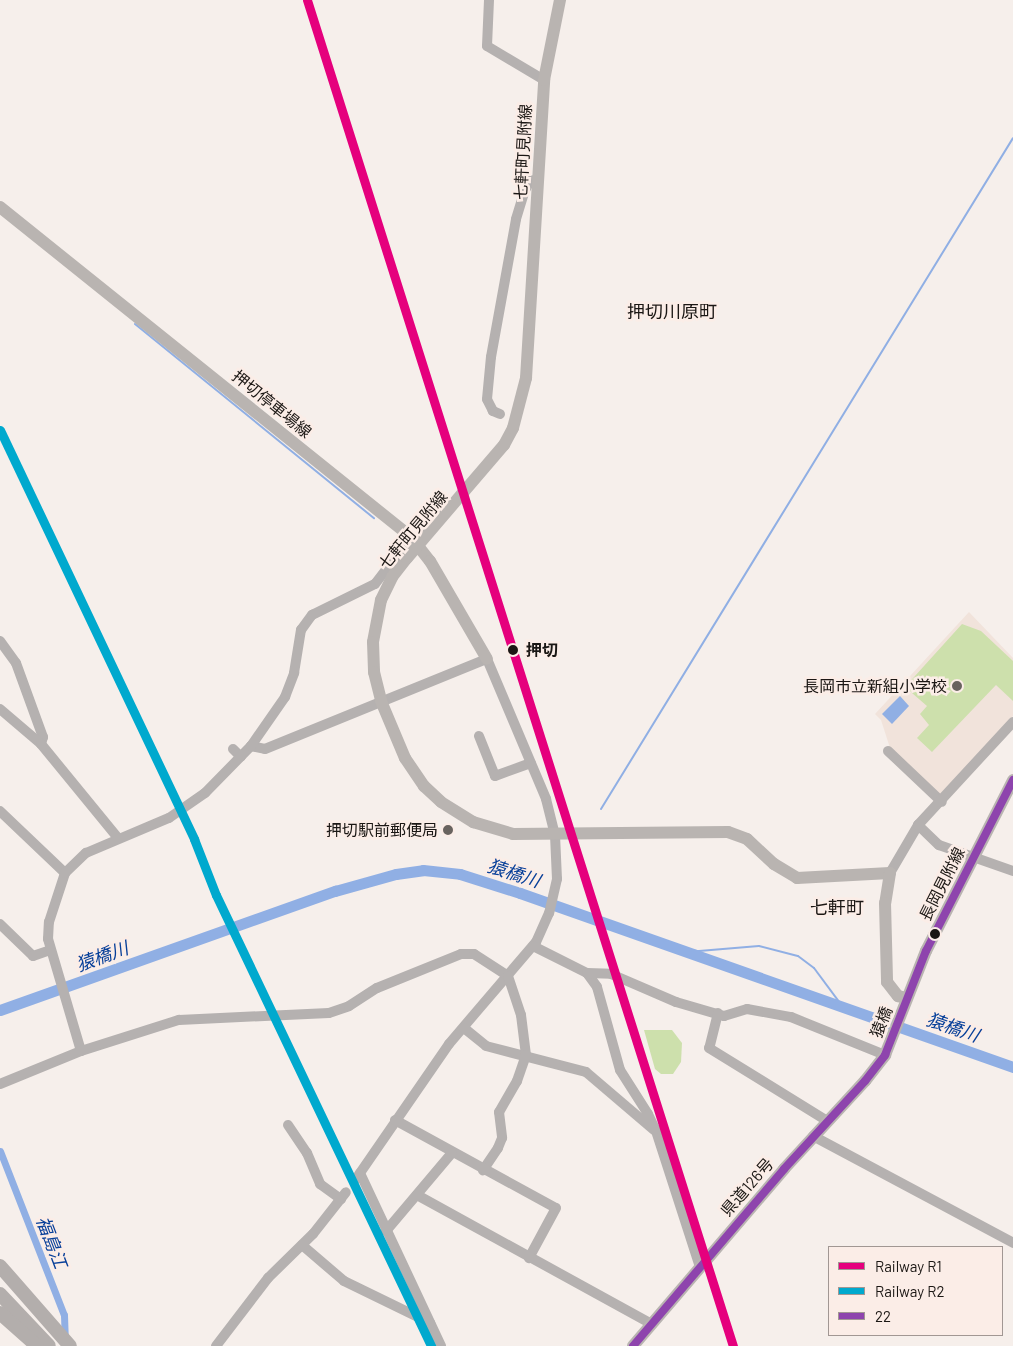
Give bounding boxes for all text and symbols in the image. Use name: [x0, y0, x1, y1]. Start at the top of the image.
street label: 七軒町見附線: [511, 104, 535, 200]
district label: 押切川原町: [627, 300, 717, 322]
street label: 押切停車場線: [229, 366, 315, 442]
street label: 七軒町見附線: [375, 487, 451, 573]
place label: 押切: [526, 640, 558, 660]
marker: 押切: [504, 641, 522, 659]
place label: 長岡市立新組小学校: [803, 676, 947, 696]
marker: 長岡市立新組小学校: [951, 680, 963, 692]
place label: 押切駅前郵便局: [326, 820, 438, 840]
marker: 押切駅前郵便局: [442, 824, 454, 836]
street label: 長岡見附線: [915, 844, 969, 924]
water label: 猿橋川: [485, 854, 543, 892]
district label: 七軒町: [810, 896, 864, 918]
unlabelled marker: [930, 929, 940, 939]
water label: 猿橋川: [73, 937, 131, 975]
street label: 猿橋: [866, 1004, 896, 1040]
water label: 猿橋川: [924, 1008, 982, 1046]
street label: 県道126号: [717, 1154, 777, 1220]
water label: 福島江: [32, 1213, 72, 1271]
legend: [828, 1246, 1003, 1336]
text: Railway R1: [875, 1257, 942, 1275]
text: Railway R2: [875, 1282, 944, 1300]
text: 22: [875, 1307, 891, 1325]

